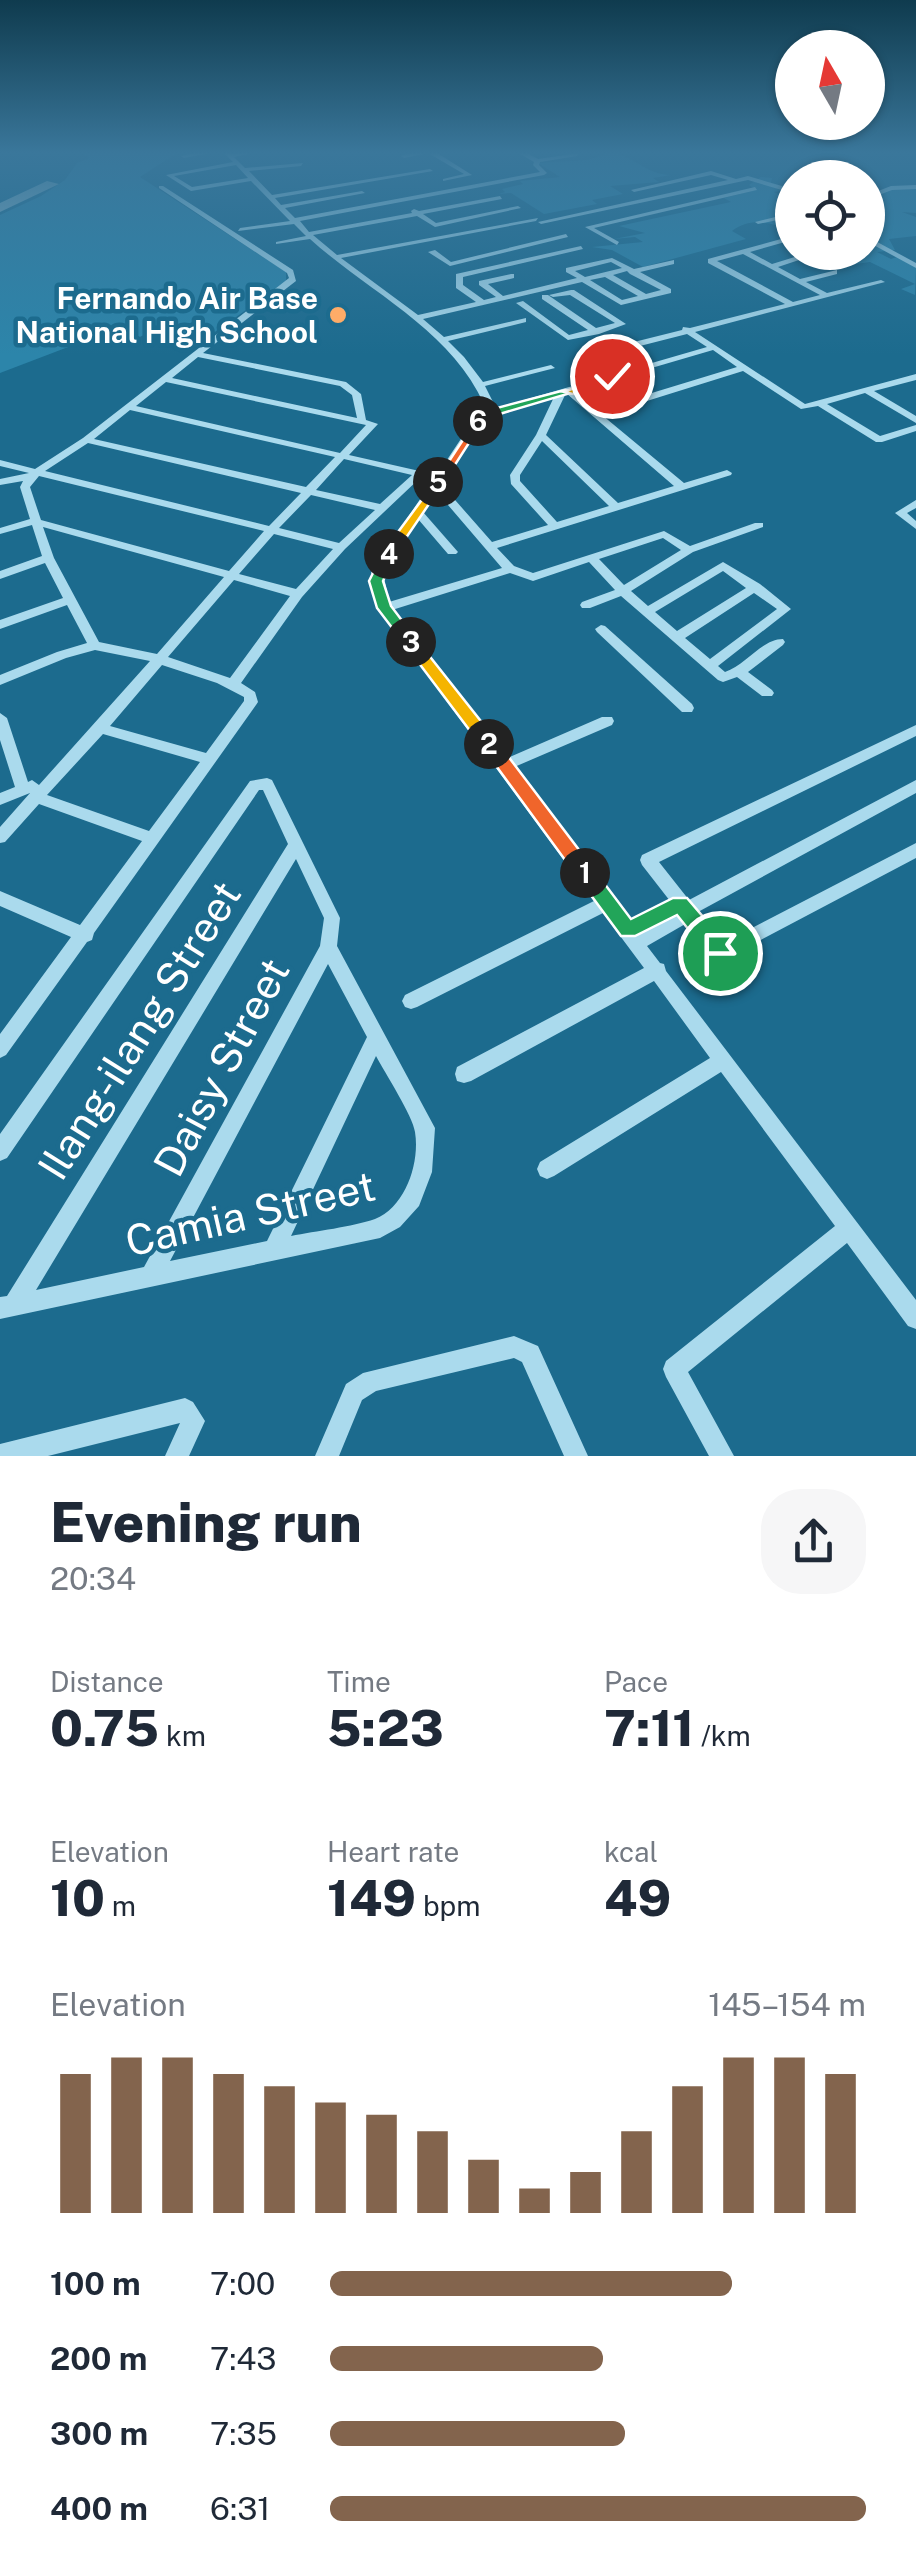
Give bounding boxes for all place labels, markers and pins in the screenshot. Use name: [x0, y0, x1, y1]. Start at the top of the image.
place label: Fernando Air Base National High School: [16, 280, 318, 350]
marker: Fernando Air Base National High School: [327, 304, 349, 326]
pin: [570, 334, 655, 419]
pin: 6: [453, 396, 503, 446]
pin: 5: [413, 457, 463, 507]
pin: 4: [364, 529, 414, 579]
pin: 3: [386, 617, 436, 667]
pin: 2: [464, 719, 514, 769]
pin: 1: [560, 848, 610, 898]
pin: [678, 911, 763, 996]

